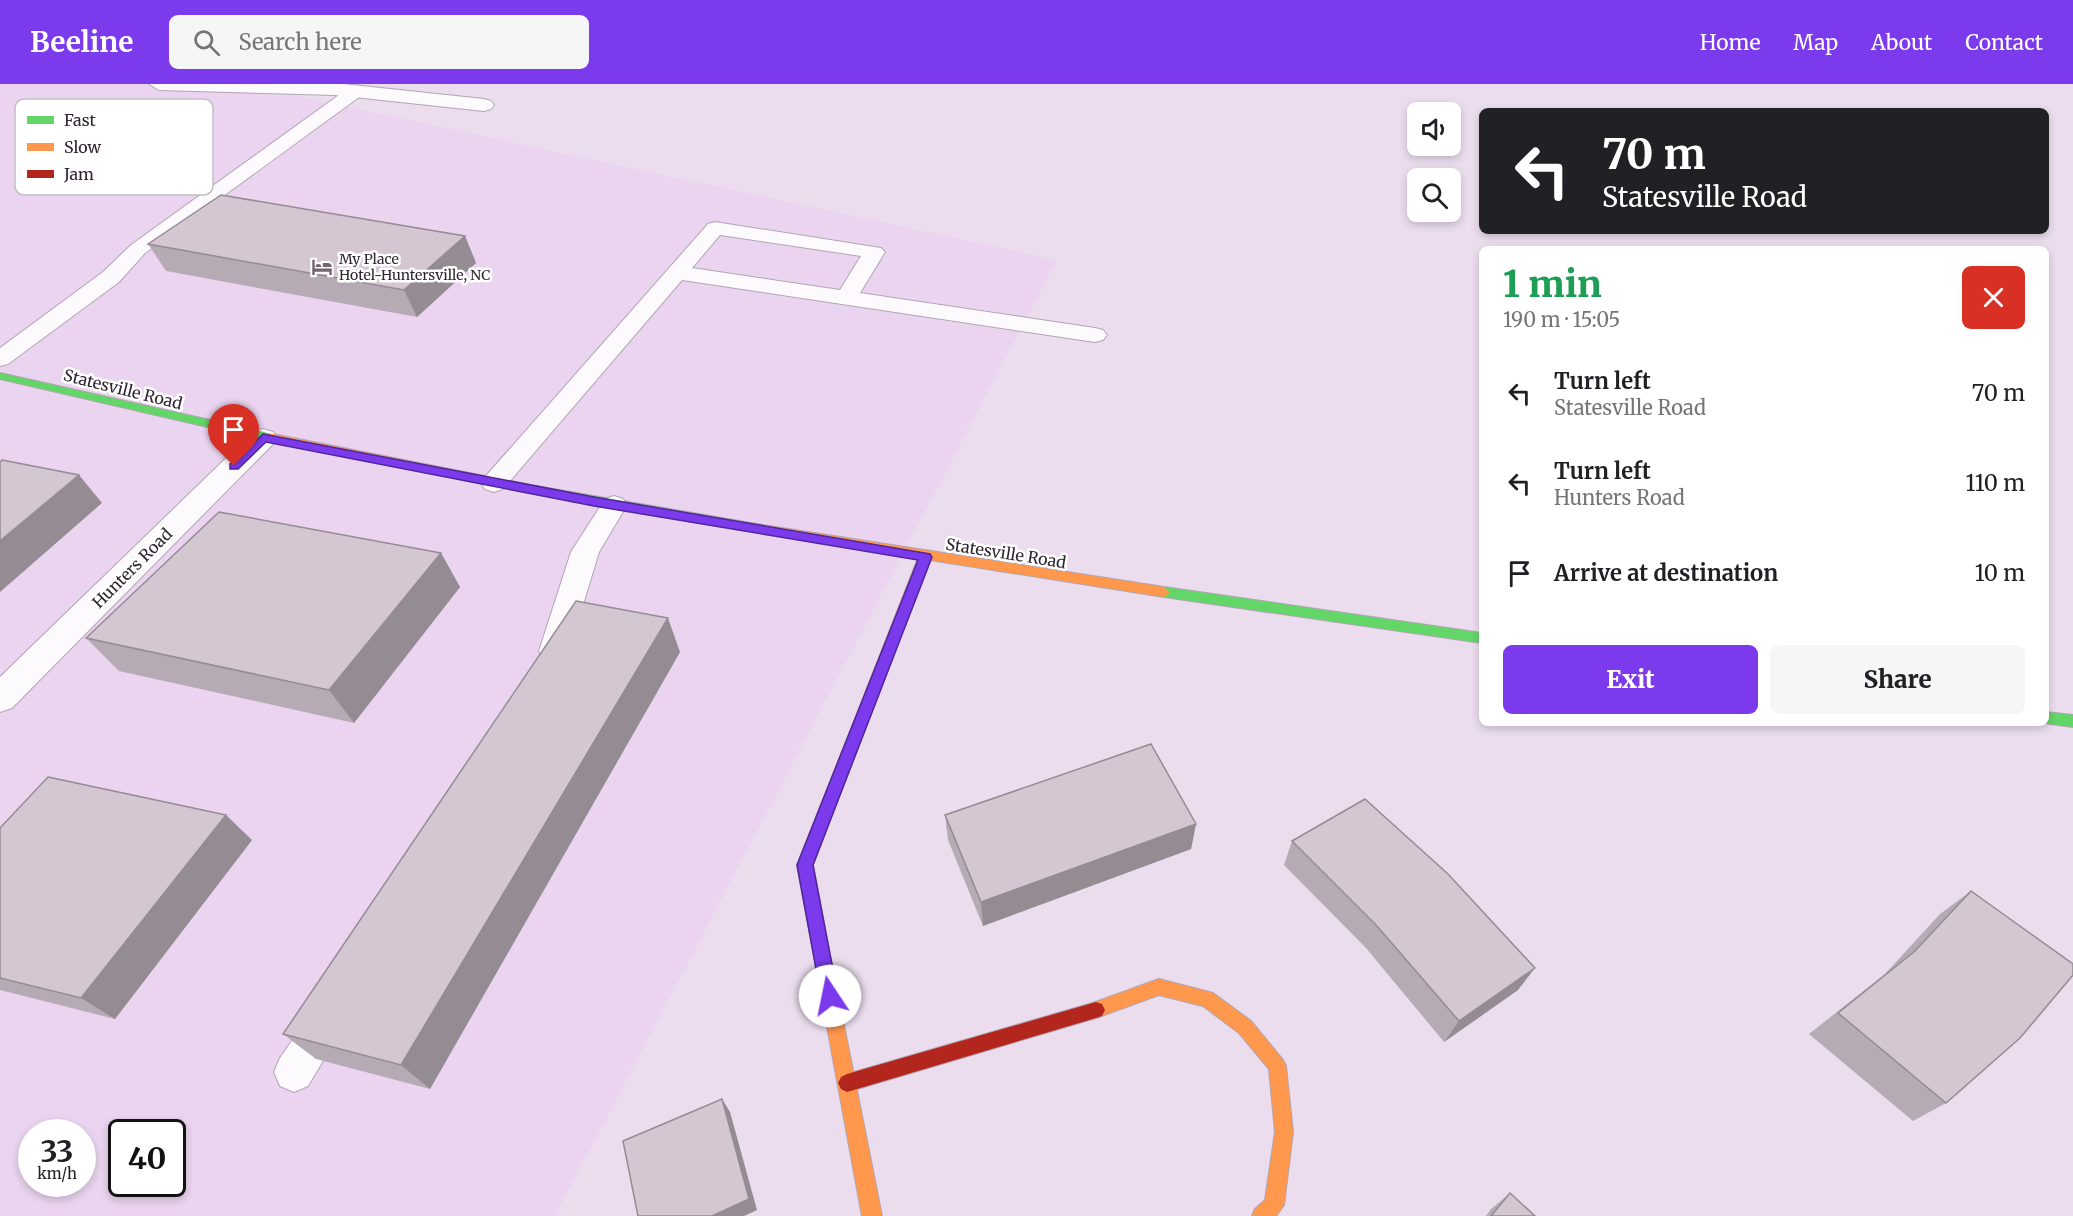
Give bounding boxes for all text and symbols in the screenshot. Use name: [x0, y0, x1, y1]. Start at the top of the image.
search box: [169, 15, 589, 69]
text: Beeline: [30, 24, 133, 60]
icon: search: [190, 26, 223, 59]
text: Search here: [238, 28, 362, 56]
text: Home: [1700, 29, 1760, 56]
text: Map: [1793, 29, 1838, 56]
text: About: [1871, 29, 1932, 56]
text: Contact: [1965, 29, 2043, 56]
legend: [15, 99, 213, 195]
map controls: [1407, 102, 1461, 222]
button: sound: [1407, 102, 1461, 156]
text: Fast: [64, 110, 97, 130]
text: 70 m: [1602, 128, 1706, 180]
icon: left: [1503, 132, 1581, 210]
text: Slow: [64, 137, 102, 157]
text: Jam: [63, 164, 94, 184]
button: search: [1407, 168, 1461, 222]
text: Statesville Road: [1602, 180, 1807, 214]
place label: My Place Hotel-Huntersville, NC: [339, 250, 490, 284]
hotel icon: My Place Hotel-Huntersville, NC: [310, 255, 334, 279]
text: 1 min: [1503, 262, 1602, 307]
button: close: [1962, 266, 2025, 329]
text: 190 m · 15:05: [1503, 307, 1620, 332]
street label: Statesville Road: [62, 365, 185, 413]
text: Turn left: [1554, 367, 1651, 395]
icon: left: [1503, 377, 1536, 410]
text: 70 m: [1972, 379, 2025, 407]
text: Statesville Road: [1554, 395, 1706, 420]
pin: [208, 404, 259, 466]
icon: arrive: [217, 413, 250, 446]
text: Turn left: [1554, 457, 1651, 485]
icon: left: [1503, 467, 1536, 500]
text: 110 m: [1966, 469, 2025, 497]
text: Hunters Road: [1554, 485, 1685, 510]
street label: Hunters Road: [88, 524, 176, 612]
street label: Statesville Road: [944, 534, 1068, 572]
icon: arrive: [1503, 557, 1536, 590]
text: Arrive at destination: [1554, 559, 1778, 587]
text: 10 m: [1975, 559, 2025, 587]
button: Exit: [1503, 645, 1758, 714]
button: Share: [1770, 645, 2025, 714]
position arrow: [798, 964, 862, 1028]
speed limit sign: 40: [108, 1119, 186, 1197]
text: 33: [40, 1132, 74, 1170]
text: km/h: [37, 1164, 77, 1183]

